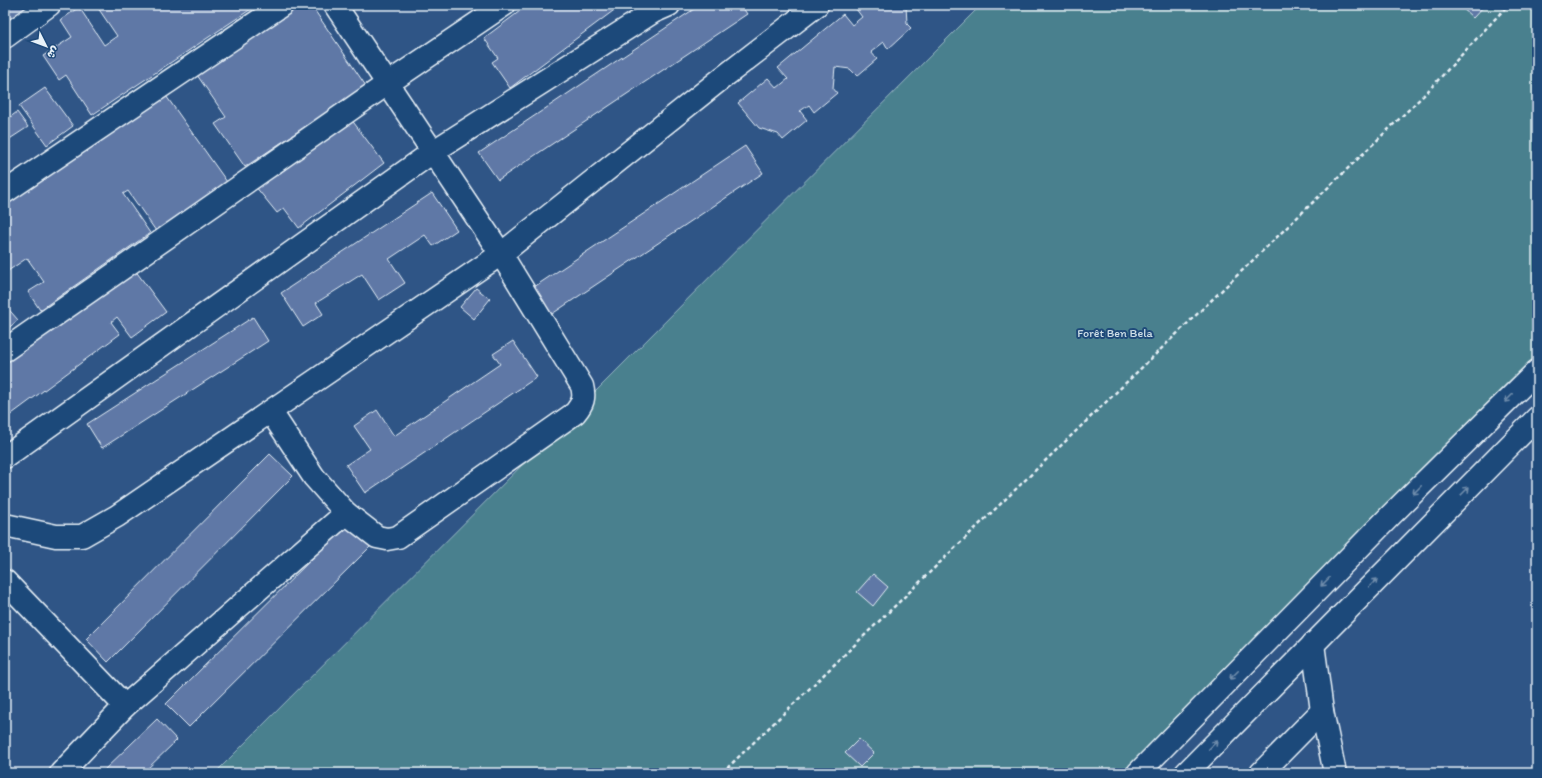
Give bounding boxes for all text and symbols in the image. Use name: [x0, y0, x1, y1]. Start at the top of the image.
north arrow: [26, 26, 66, 66]
text: ش: [44, 44, 62, 61]
park label: Forêt Ben Bela: [1077, 326, 1154, 340]
one-way arrow: [1504, 394, 1514, 403]
one-way arrow: [1412, 485, 1422, 495]
one-way arrow: [1460, 486, 1470, 496]
one-way arrow: [1320, 577, 1330, 587]
one-way arrow: [1369, 578, 1378, 588]
one-way arrow: [1229, 670, 1239, 680]
one-way arrow: [1208, 740, 1218, 750]

